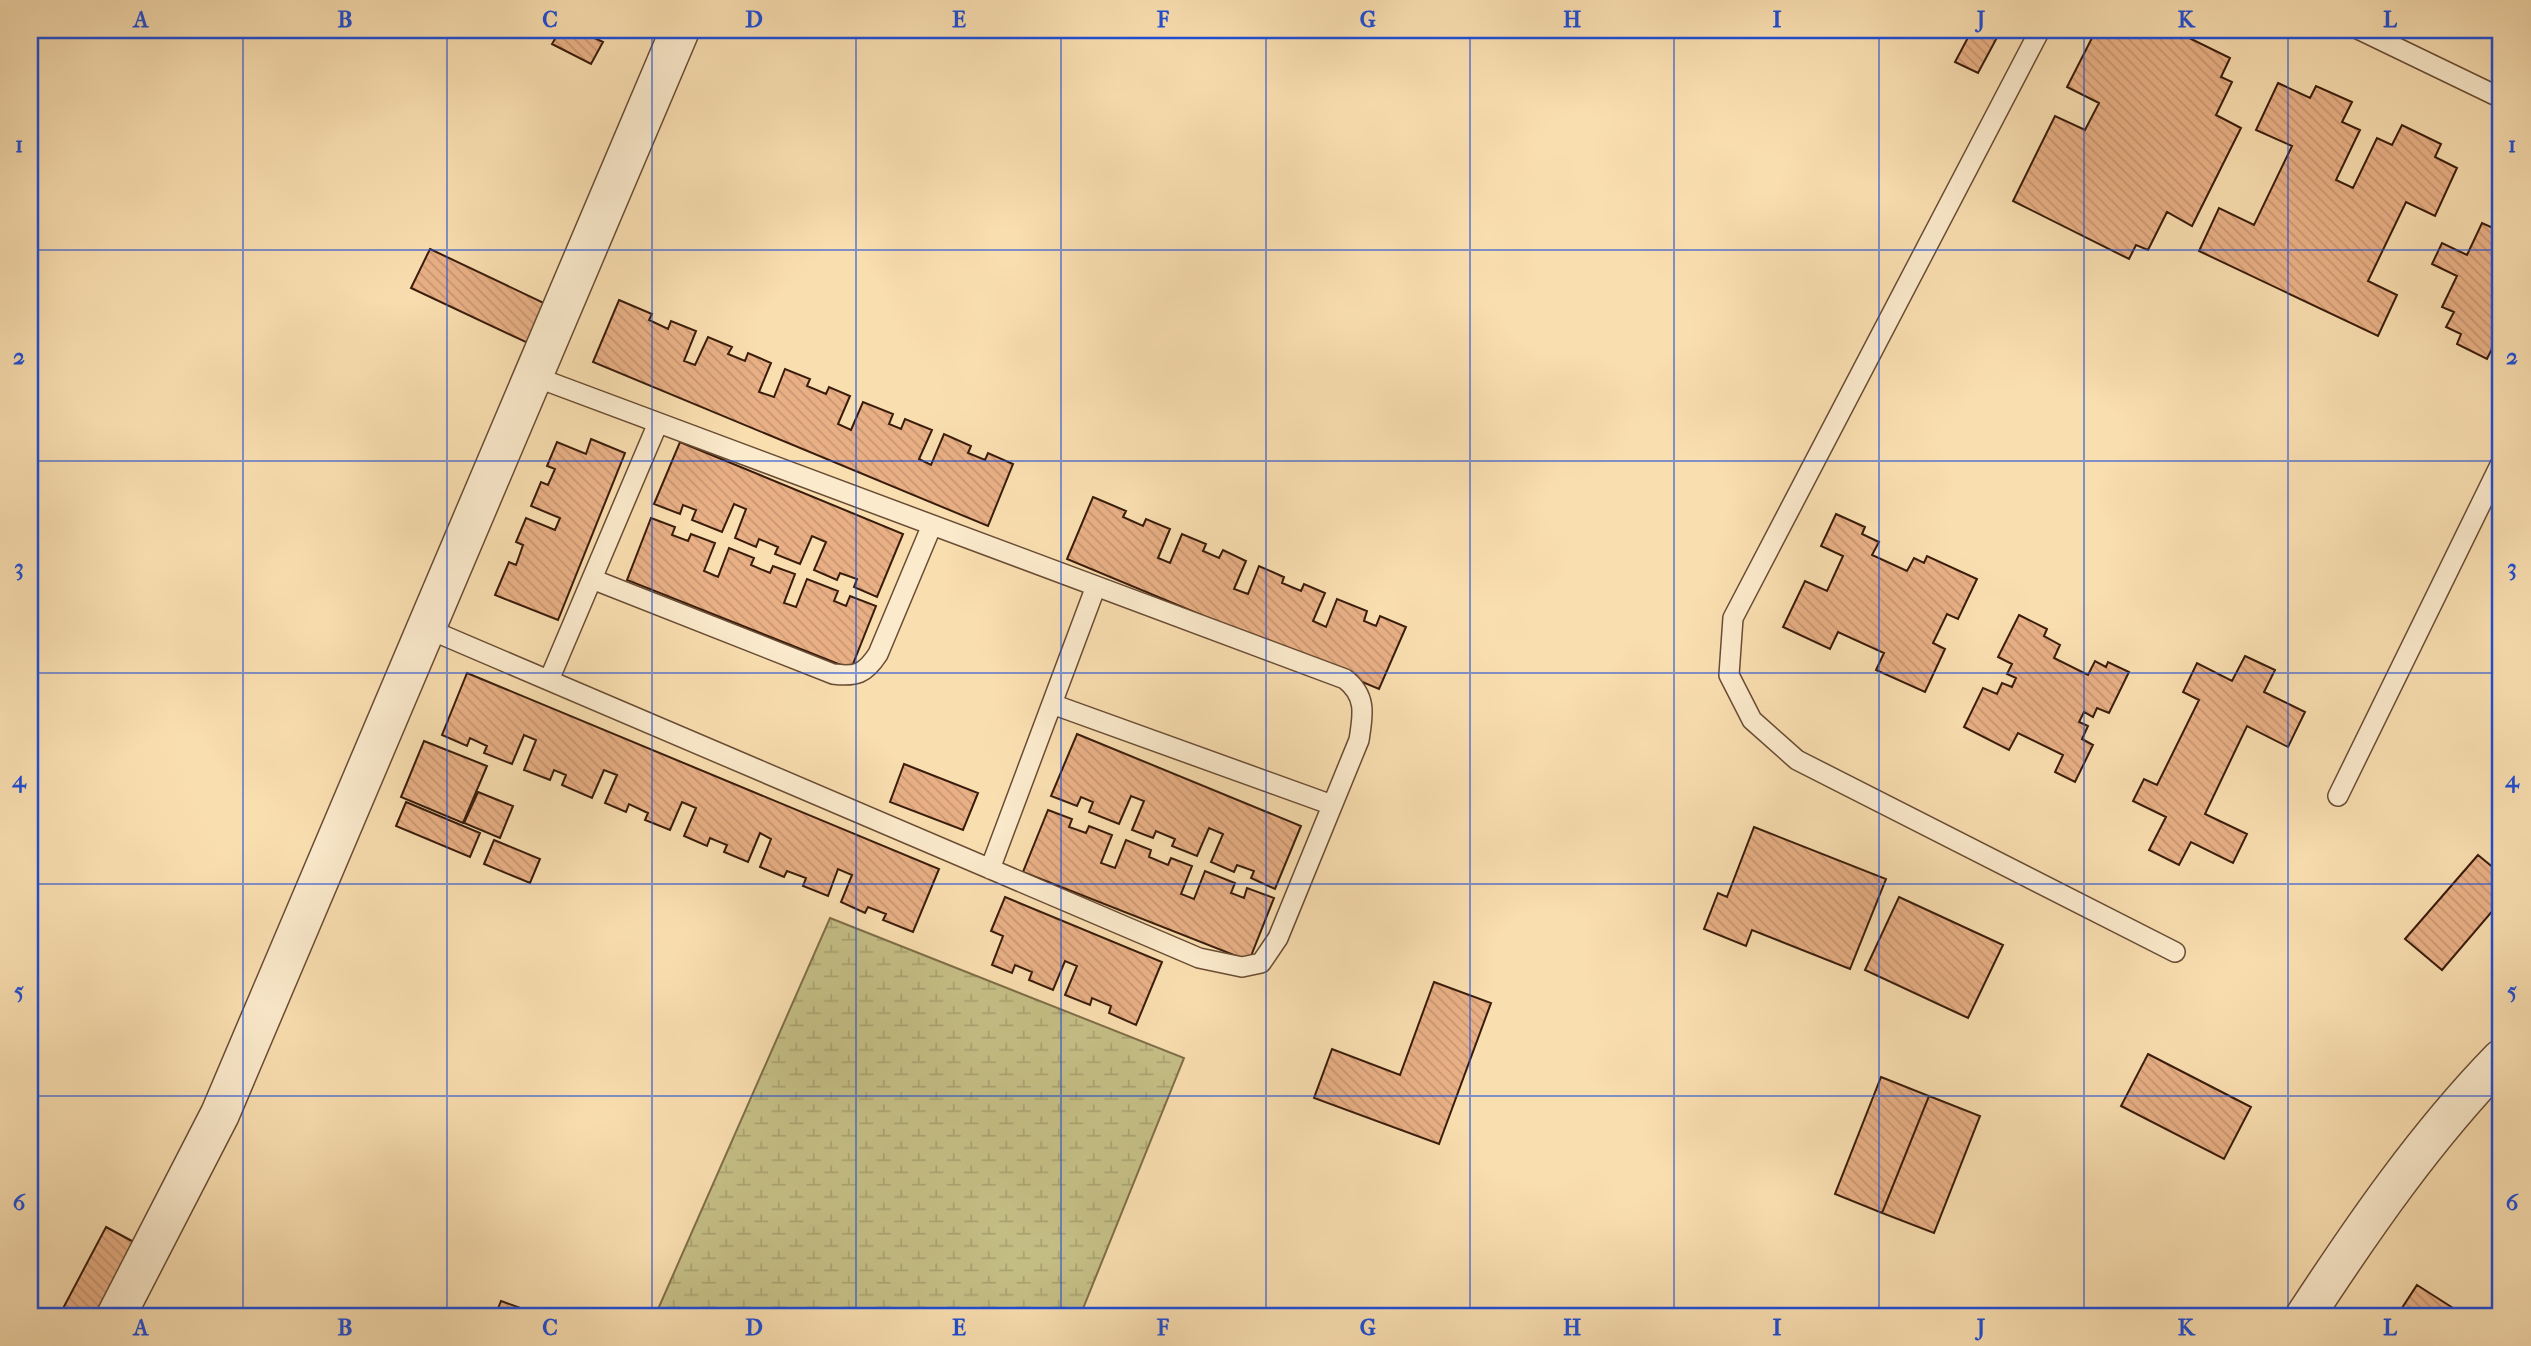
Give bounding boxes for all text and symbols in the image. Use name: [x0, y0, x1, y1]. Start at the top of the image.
text: A: [132, 6, 150, 33]
text: B: [338, 6, 353, 33]
text: C: [542, 6, 558, 33]
text: D: [745, 6, 763, 33]
text: E: [952, 6, 966, 33]
text: F: [1156, 6, 1170, 33]
text: G: [1360, 6, 1376, 33]
text: H: [1563, 6, 1581, 33]
text: I: [1773, 6, 1782, 33]
text: J: [1975, 6, 1986, 33]
text: K: [2178, 6, 2197, 33]
text: L: [2383, 6, 2398, 33]
text: 1: [15, 131, 23, 158]
text: 1: [2508, 131, 2516, 158]
text: 2: [13, 343, 25, 370]
text: 2: [2506, 343, 2518, 370]
text: 3: [14, 554, 24, 581]
text: 3: [2507, 554, 2517, 581]
text: 4: [11, 766, 27, 793]
text: 4: [2504, 766, 2520, 793]
text: 5: [14, 977, 24, 1004]
text: 5: [2507, 977, 2517, 1004]
text: 6: [13, 1189, 26, 1216]
text: 6: [2506, 1189, 2519, 1216]
text: A: [132, 1314, 150, 1341]
text: B: [338, 1314, 353, 1341]
text: C: [542, 1314, 558, 1341]
text: D: [745, 1314, 763, 1341]
text: E: [952, 1314, 966, 1341]
text: F: [1156, 1314, 1170, 1341]
text: G: [1360, 1314, 1376, 1341]
text: H: [1563, 1314, 1581, 1341]
text: I: [1773, 1314, 1782, 1341]
text: J: [1975, 1314, 1986, 1341]
text: K: [2178, 1314, 2197, 1341]
text: L: [2383, 1314, 2398, 1341]

